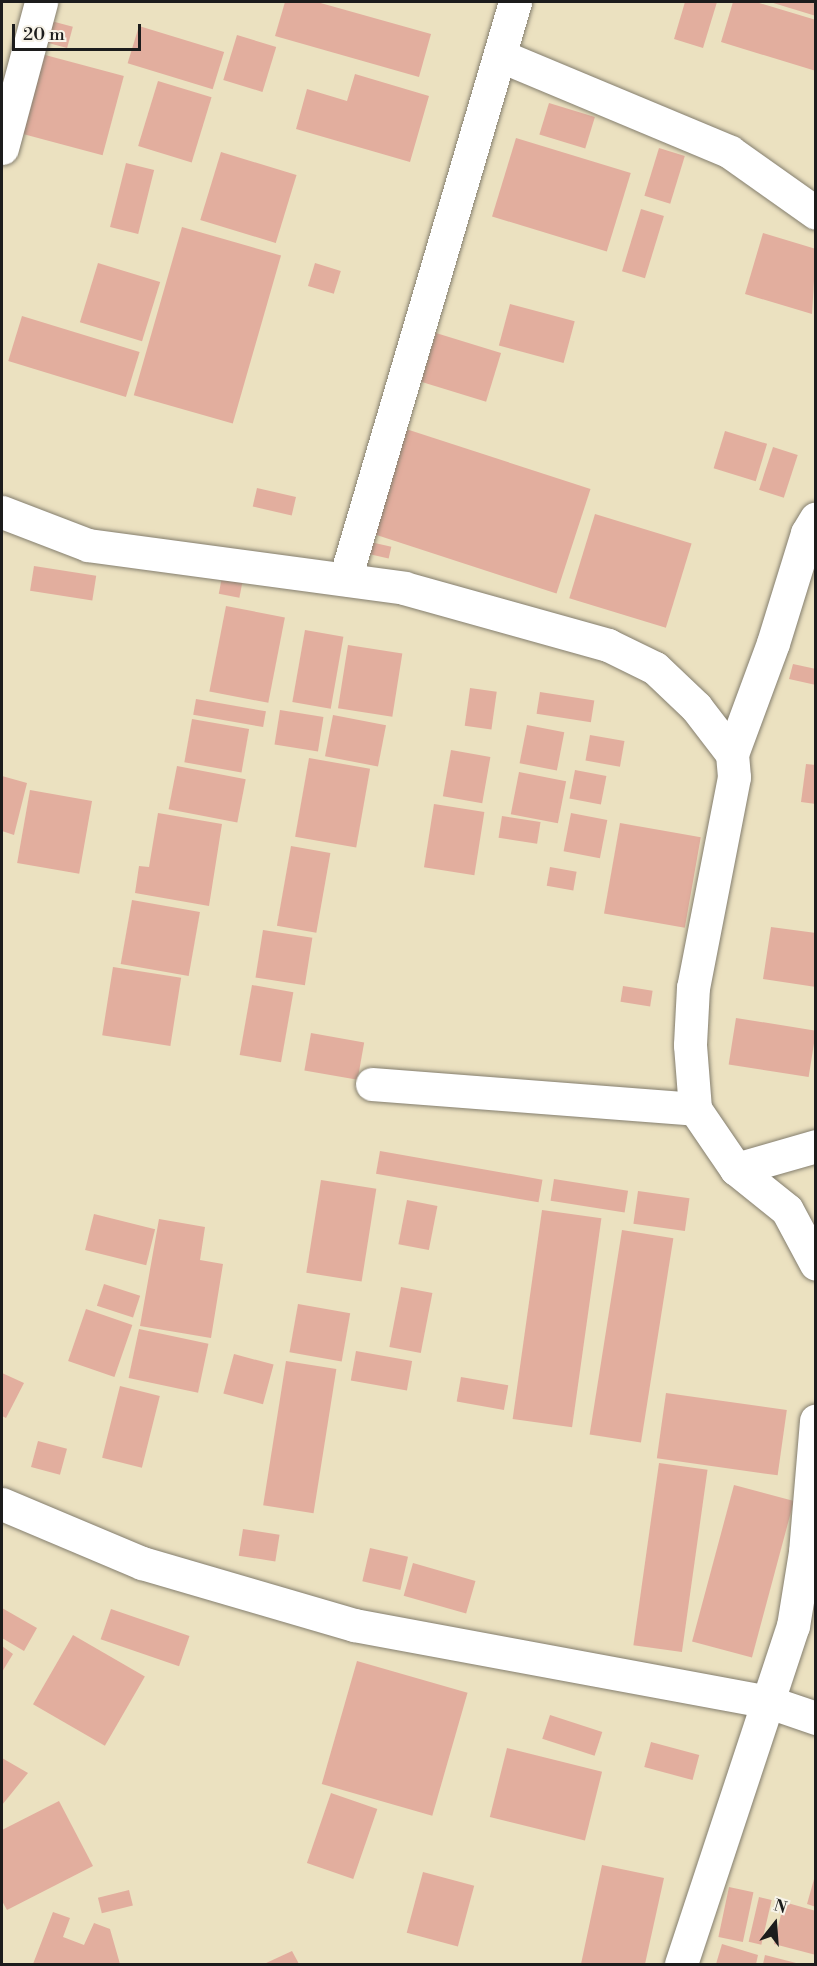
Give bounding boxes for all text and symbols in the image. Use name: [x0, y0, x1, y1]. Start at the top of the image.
scale bar: [15, 12, 144, 50]
text: 20 m: [23, 23, 65, 46]
north arrow: [745, 1894, 805, 1954]
text: N: [771, 1895, 789, 1918]

